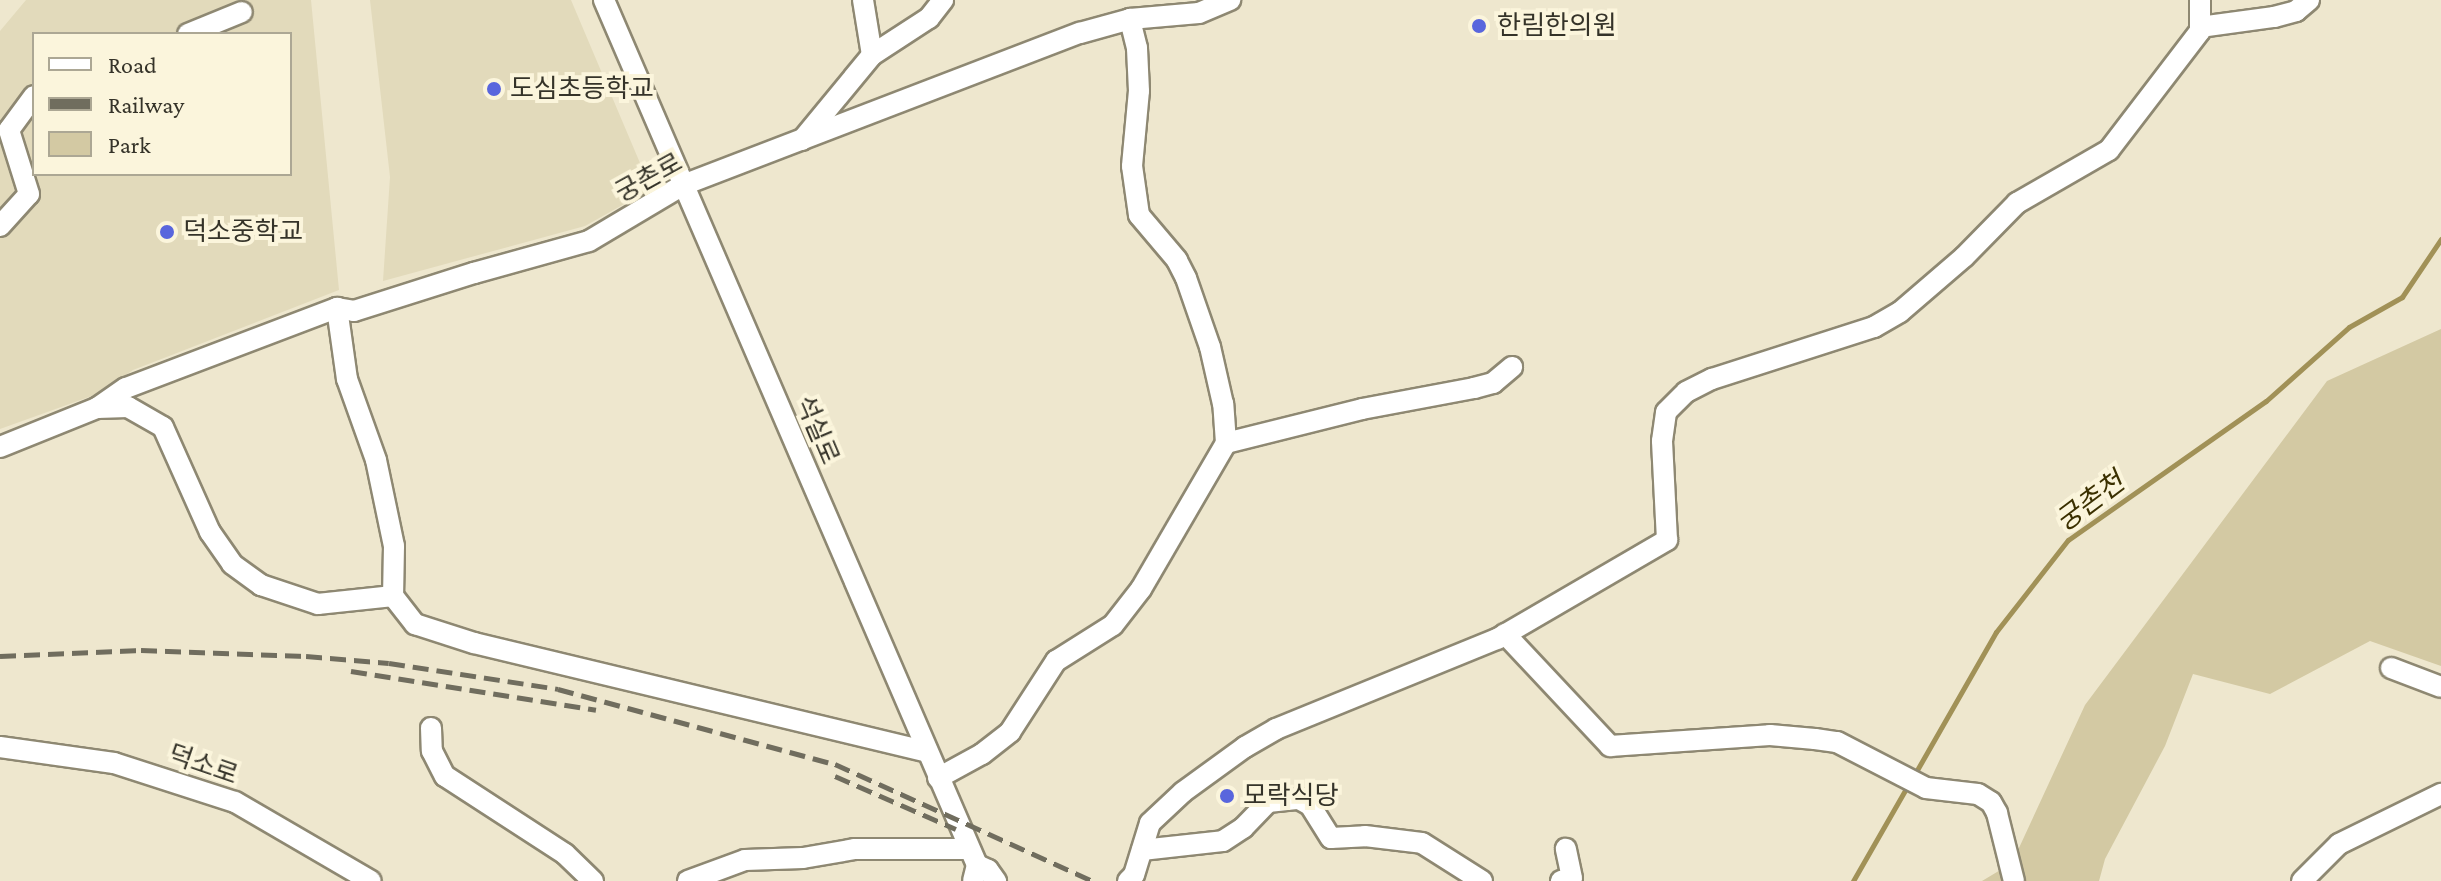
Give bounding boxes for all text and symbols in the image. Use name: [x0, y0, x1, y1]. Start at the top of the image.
place label: 한림한의원: [1497, 10, 1617, 42]
marker: 한림한의원: [1468, 15, 1490, 37]
legend: [32, 32, 292, 176]
text: Road: [108, 51, 157, 78]
place label: 도심초등학교: [510, 73, 654, 105]
marker: 도심초등학교: [485, 80, 503, 98]
text: Railway: [108, 91, 184, 118]
text: Park: [108, 131, 151, 158]
street label: 궁촌로: [610, 147, 688, 209]
place label: 덕소중학교: [183, 216, 303, 248]
marker: 덕소중학교: [158, 223, 176, 241]
street label: 석실로: [789, 391, 845, 469]
water label: 궁촌천: [2049, 465, 2131, 539]
street label: 덕소로: [164, 739, 242, 791]
place label: 모락식당: [1243, 780, 1339, 812]
marker: 모락식당: [1218, 787, 1236, 805]

